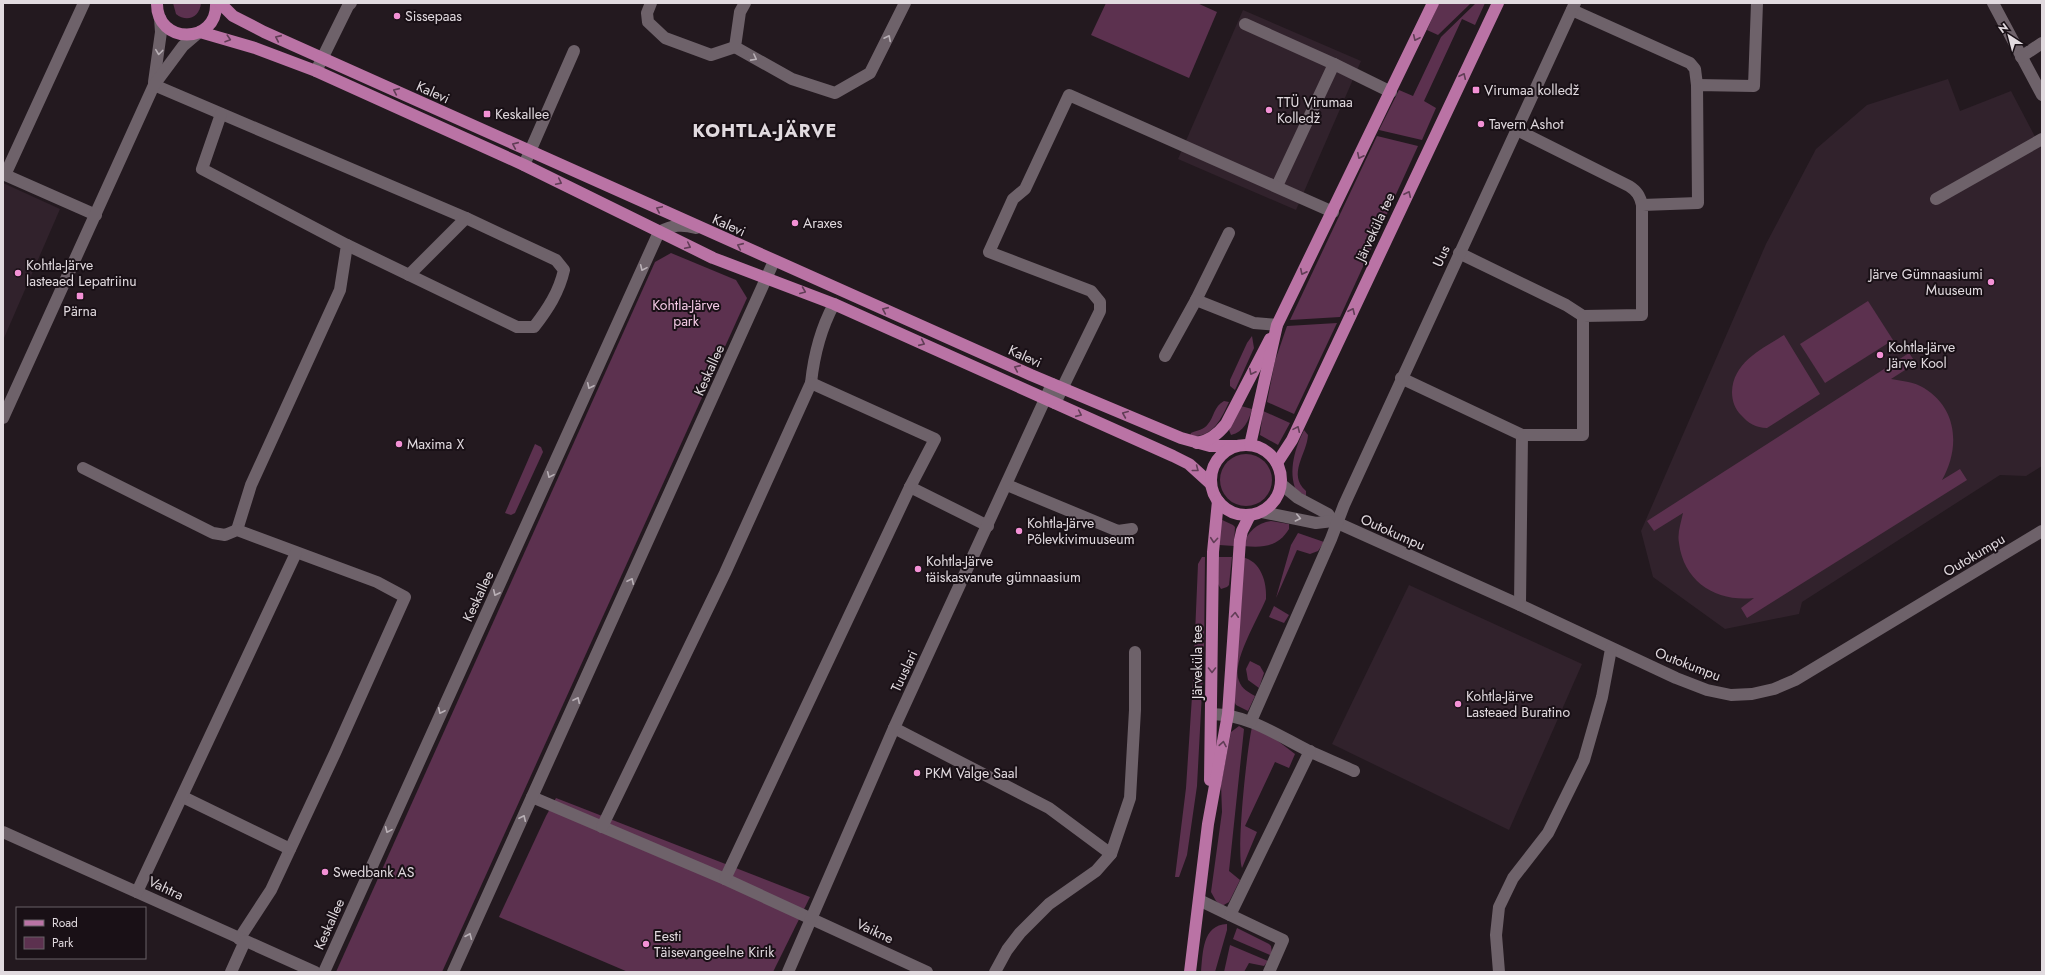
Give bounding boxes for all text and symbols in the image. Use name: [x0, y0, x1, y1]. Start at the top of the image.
place label: Sissepaas: [405, 6, 462, 26]
marker: Sissepaas: [392, 11, 402, 21]
north arrow: [1989, 16, 2029, 56]
text: N: [1995, 19, 2011, 37]
one-way arrow: [224, 34, 231, 43]
one-way arrow: [1413, 34, 1421, 42]
one-way arrow: [274, 35, 282, 43]
one-way arrow: [883, 35, 891, 43]
one-way arrow: [155, 49, 164, 55]
one-way arrow: [749, 54, 757, 61]
one-way arrow: [1458, 73, 1466, 81]
street label: Kalevi: [413, 76, 453, 108]
place label: Virumaa kolledž: [1484, 80, 1580, 100]
marker: Virumaa kolledž: [1471, 85, 1481, 95]
one-way arrow: [393, 88, 401, 96]
place label: TTÜ Virumaa Kolledž: [1277, 92, 1353, 128]
place label: Keskallee: [495, 104, 549, 124]
marker: TTÜ Virumaa Kolledž: [1264, 105, 1274, 115]
marker: Keskallee: [482, 109, 492, 119]
place label: Tavern Ashot: [1489, 114, 1564, 134]
district label: KOHTLA-JÄRVE: [693, 118, 837, 144]
marker: Tavern Ashot: [1476, 119, 1486, 129]
one-way arrow: [511, 142, 519, 150]
one-way arrow: [1357, 151, 1365, 159]
one-way arrow: [555, 177, 562, 185]
street label: Järveküla tee: [1349, 189, 1400, 267]
one-way arrow: [1403, 191, 1411, 198]
one-way arrow: [656, 206, 663, 214]
street label: Kalevi: [709, 209, 749, 241]
place label: Araxes: [803, 213, 843, 233]
marker: Araxes: [790, 218, 800, 228]
one-way arrow: [684, 241, 691, 249]
street label: Uus: [1427, 242, 1455, 270]
one-way arrow: [737, 243, 745, 251]
place label: Kohtla-Järve lasteaed Lepatriinu: [26, 255, 137, 291]
one-way arrow: [640, 264, 648, 271]
place label: Järve Gümnaasiumi Muuseum: [1867, 264, 1983, 300]
marker: Kohtla-Järve lasteaed Lepatriinu: [13, 268, 23, 278]
one-way arrow: [1300, 268, 1308, 276]
marker: Järve Gümnaasiumi Muuseum: [1986, 277, 1996, 287]
one-way arrow: [799, 287, 806, 295]
marker: Pärna: [75, 291, 85, 301]
park label: Kohtla-Järve park: [652, 295, 720, 331]
place label: Pärna: [63, 301, 97, 321]
one-way arrow: [882, 307, 889, 315]
one-way arrow: [1347, 308, 1355, 316]
place label: Kohtla-Järve Järve Kool: [1886, 337, 1955, 373]
one-way arrow: [918, 339, 925, 347]
street label: Kalevi: [1005, 340, 1045, 372]
street label: Keskallee: [689, 341, 729, 399]
marker: Kohtla-Järve Järve Kool: [1875, 350, 1885, 360]
one-way arrow: [1013, 365, 1020, 373]
one-way arrow: [1250, 368, 1257, 376]
one-way arrow: [587, 382, 595, 389]
one-way arrow: [1074, 409, 1082, 417]
one-way arrow: [1121, 411, 1128, 419]
one-way arrow: [1292, 426, 1300, 433]
place label: Maxima X: [407, 434, 464, 454]
marker: Maxima X: [394, 439, 404, 449]
one-way arrow: [1191, 465, 1198, 472]
one-way arrow: [546, 471, 554, 478]
street label: Outokumpu: [1357, 509, 1429, 555]
place label: Kohtla-Järve Põlevkivimuuseum: [1027, 513, 1135, 549]
one-way arrow: [1294, 514, 1301, 522]
marker: Kohtla-Järve Põlevkivimuuseum: [1014, 526, 1024, 536]
street label: Outokumpu: [1939, 529, 2009, 581]
one-way arrow: [1210, 537, 1219, 543]
place label: Kohtla-Järve täiskasvanute gümnaasium: [926, 551, 1081, 587]
marker: Kohtla-Järve täiskasvanute gümnaasium: [913, 564, 923, 574]
street label: Keskallee: [458, 567, 498, 625]
one-way arrow: [626, 578, 634, 585]
one-way arrow: [493, 589, 501, 597]
one-way arrow: [1230, 612, 1239, 618]
street label: Järveküla tee: [1187, 625, 1207, 701]
street label: Outokumpu: [1652, 642, 1724, 686]
street label: Tuuslari: [886, 647, 922, 695]
one-way arrow: [1208, 667, 1216, 673]
place label: Kohtla-Järve Lasteaed Buratino: [1466, 686, 1570, 722]
one-way arrow: [572, 696, 580, 704]
marker: Kohtla-Järve Lasteaed Buratino: [1453, 699, 1463, 709]
one-way arrow: [438, 707, 446, 714]
one-way arrow: [1218, 741, 1226, 747]
place label: PKM Valge Saal: [925, 763, 1018, 783]
marker: PKM Valge Saal: [912, 768, 922, 778]
one-way arrow: [518, 815, 526, 822]
one-way arrow: [384, 826, 392, 833]
place label: Swedbank AS: [333, 862, 415, 882]
marker: Swedbank AS: [320, 867, 330, 877]
street label: Vahtra: [145, 871, 187, 905]
street label: Keskallee: [309, 895, 349, 953]
legend: [16, 907, 146, 959]
text: Road: [52, 914, 78, 932]
street label: Vaikne: [853, 914, 897, 948]
place label: Eesti Täisevangeelne Kirik: [654, 926, 775, 962]
one-way arrow: [464, 933, 472, 941]
text: Park: [52, 934, 74, 952]
marker: Eesti Täisevangeelne Kirik: [641, 939, 651, 949]

